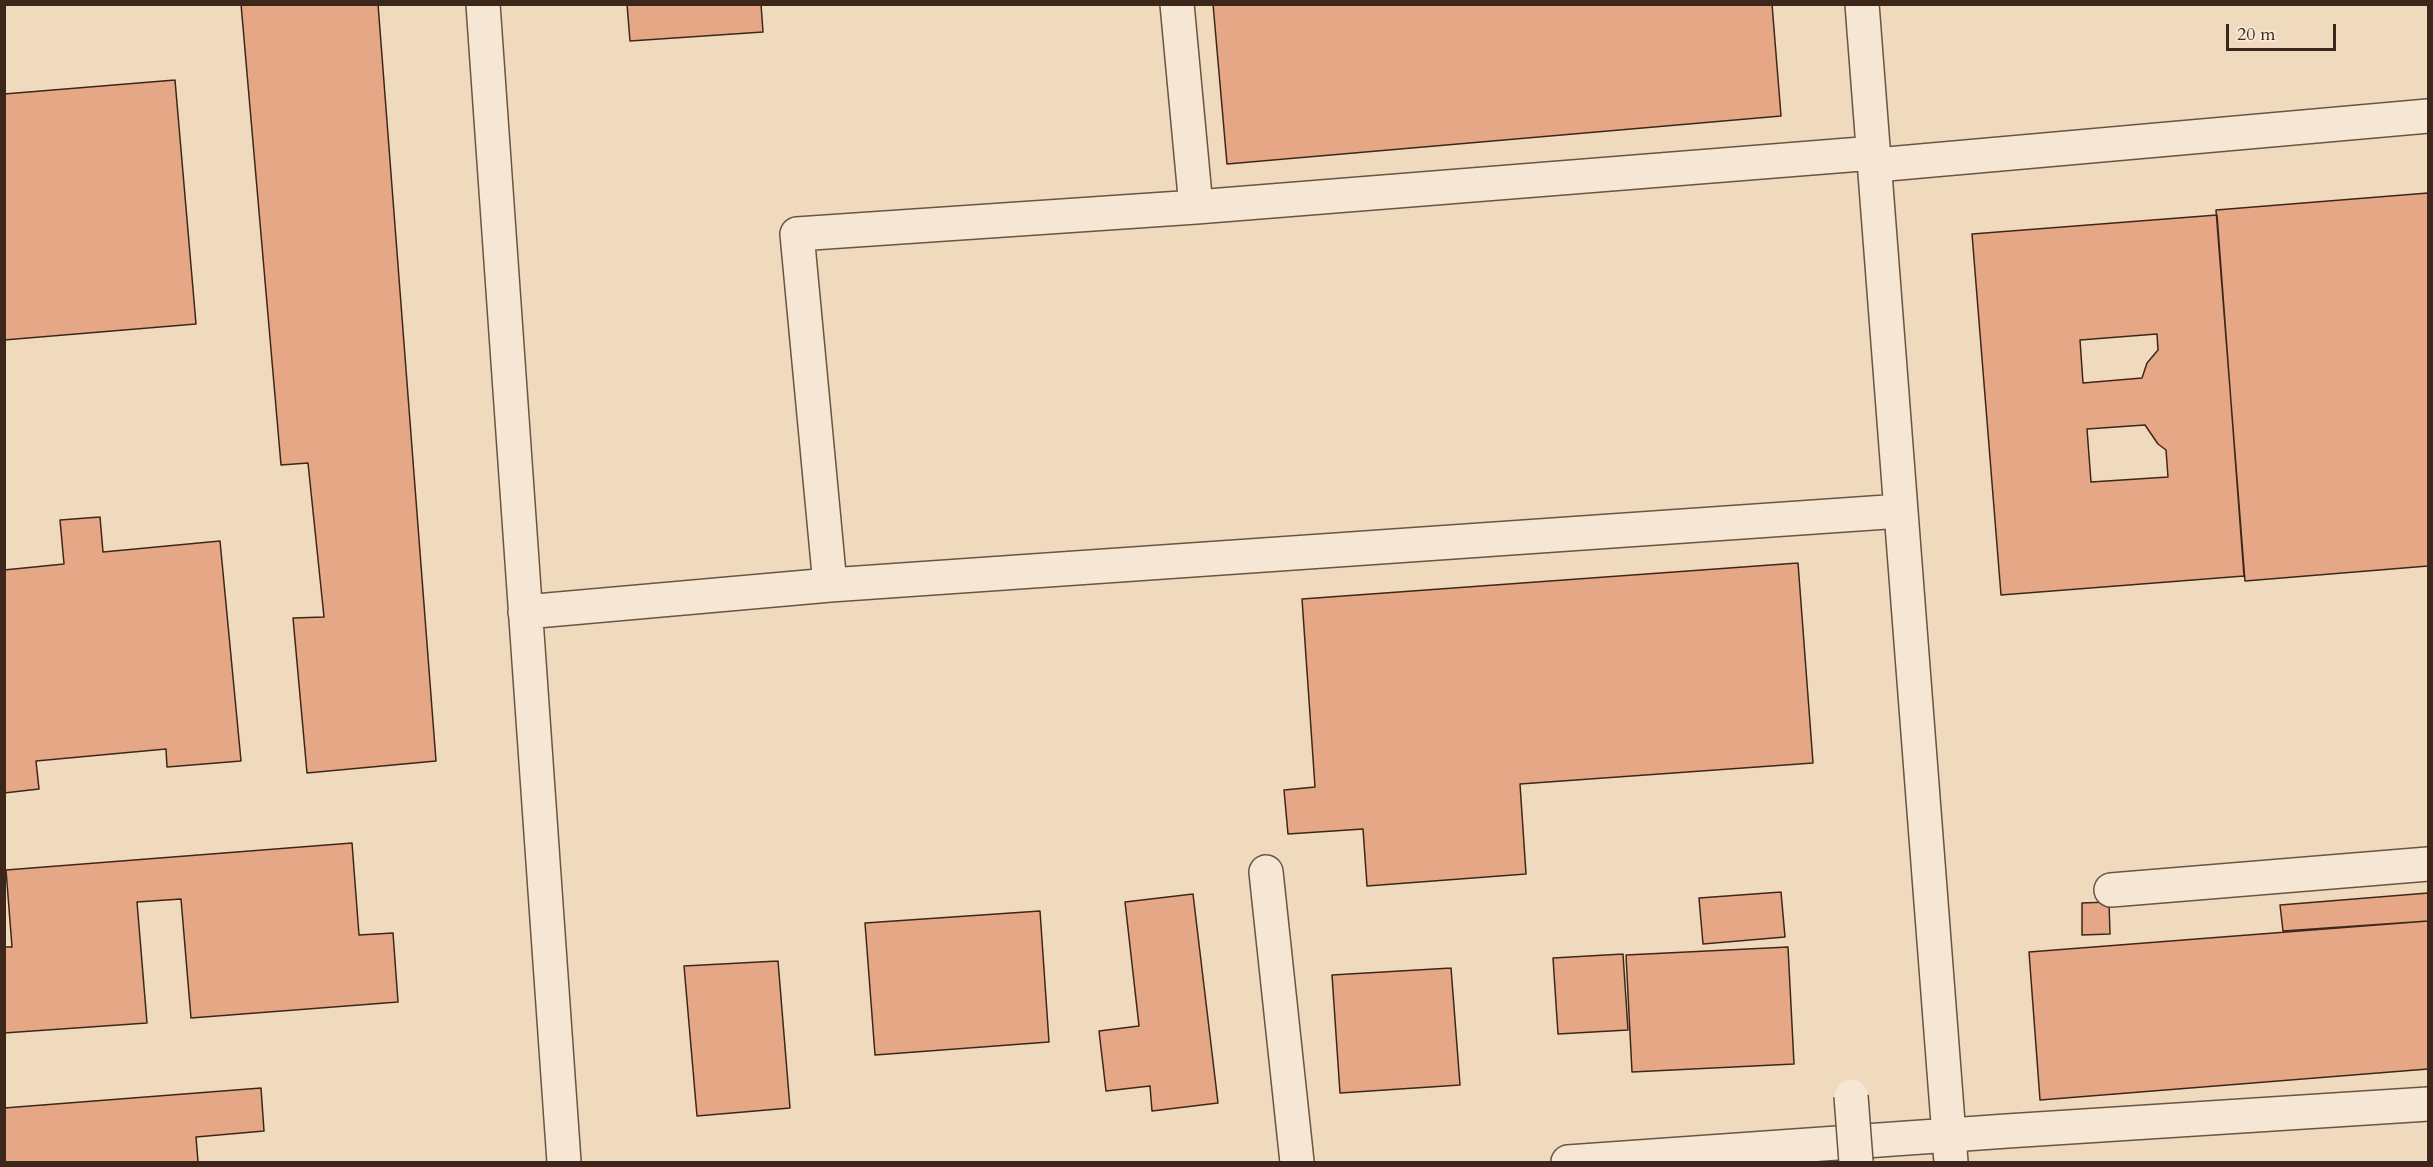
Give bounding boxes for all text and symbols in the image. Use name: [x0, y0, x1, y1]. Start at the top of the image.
scale bar: [2229, 12, 2338, 50]
text: 20 m: [2237, 22, 2276, 47]

